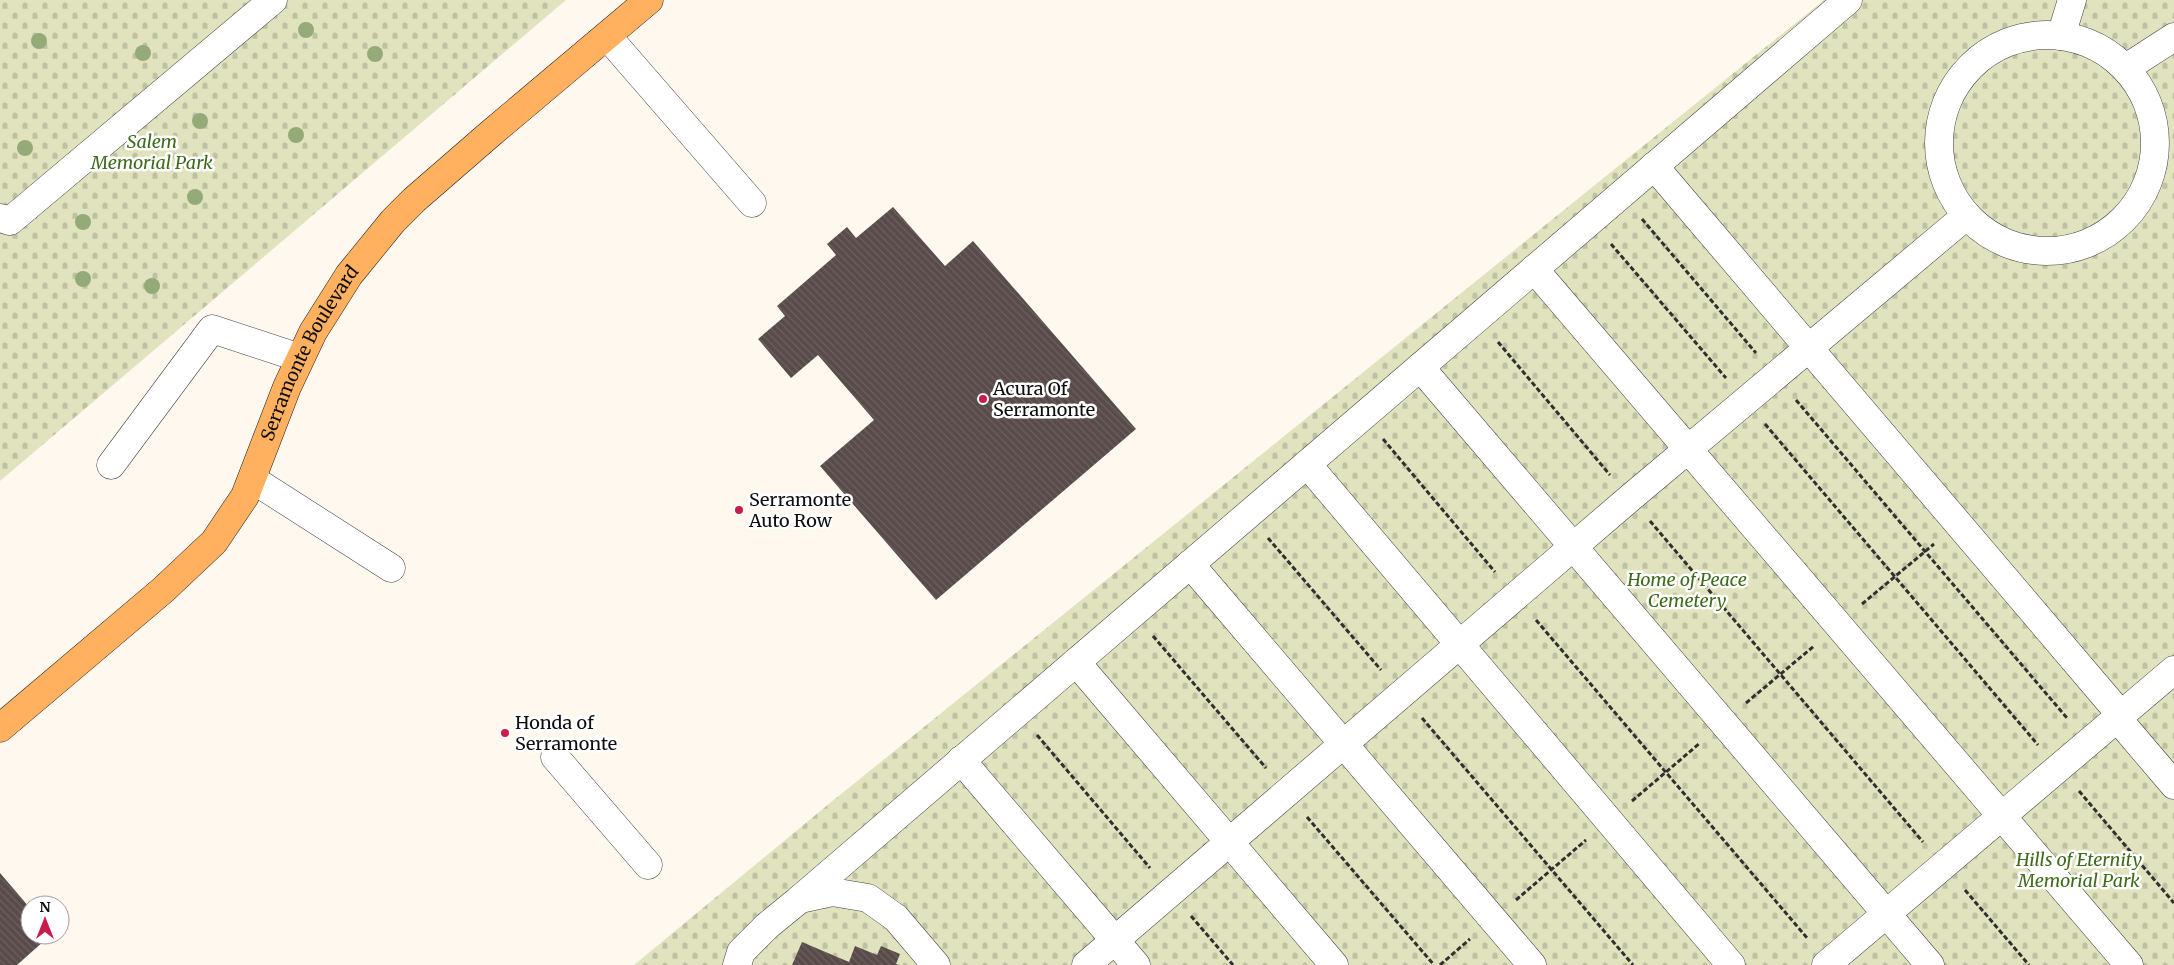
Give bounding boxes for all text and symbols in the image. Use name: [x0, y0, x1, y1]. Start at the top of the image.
park label: Salem Memorial Park: [90, 130, 213, 174]
street label: Serramonte Boulevard: [255, 260, 363, 444]
place label: Acura Of Serramonte: [992, 377, 1095, 421]
marker: Acura Of Serramonte: [977, 393, 989, 405]
place label: Serramonte Auto Row: [748, 488, 851, 532]
marker: Serramonte Auto Row: [733, 504, 745, 516]
park label: Home of Peace Cemetery: [1626, 568, 1747, 612]
place label: Honda of Serramonte: [515, 711, 617, 755]
marker: Honda of Serramonte: [499, 727, 511, 739]
park label: Hills of Eternity Memorial Park: [2015, 848, 2142, 892]
north arrow: [20, 895, 70, 945]
text: N: [39, 898, 51, 916]

